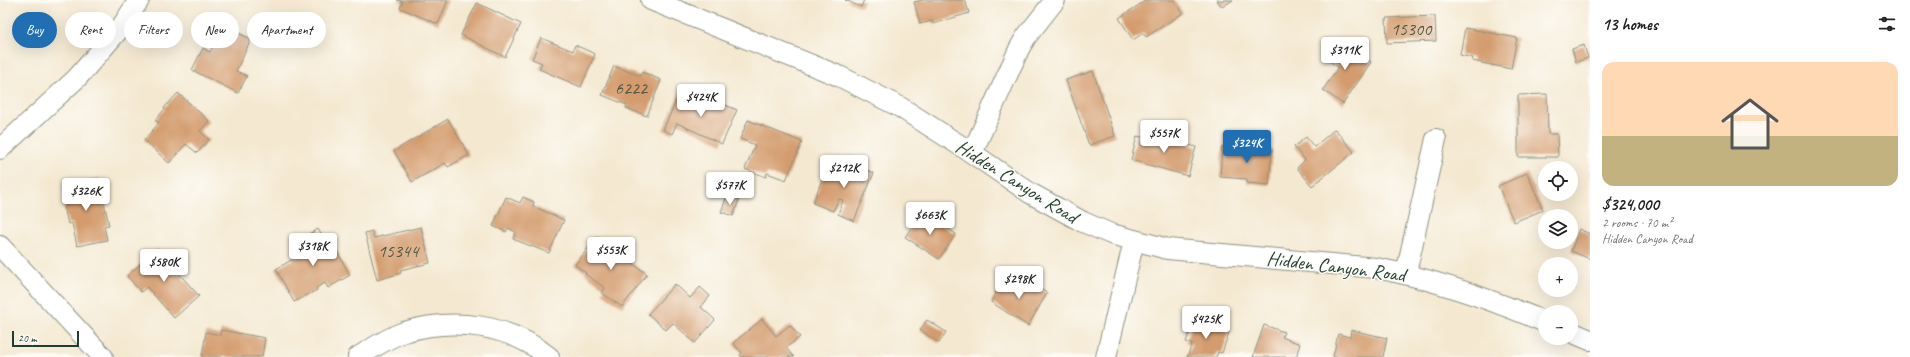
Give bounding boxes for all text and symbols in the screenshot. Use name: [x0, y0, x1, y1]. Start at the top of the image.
chip: Buy: [12, 12, 57, 48]
chip: Rent: [65, 12, 116, 48]
chip: Filters: [124, 12, 183, 48]
chip: New: [191, 12, 239, 48]
chip: Apartment: [247, 12, 326, 48]
icon: filters: [1876, 13, 1898, 35]
text: 13 homes: [1602, 14, 1658, 35]
house number: 15300: [1391, 18, 1433, 40]
pin: $311K: [1317, 37, 1373, 71]
text: $311K: [1330, 42, 1360, 58]
house number: 6222: [615, 77, 649, 99]
pin: $424K: [673, 84, 729, 118]
icon: home: [1714, 88, 1786, 160]
text: $424K: [686, 89, 716, 105]
pin: $557K: [1136, 120, 1192, 154]
text: $557K: [1149, 125, 1179, 141]
pin: $324K: [1219, 130, 1275, 164]
street label: Hidden Canyon Road: [951, 134, 1085, 231]
text: $324K: [1232, 135, 1262, 151]
pin: $212K: [816, 155, 872, 189]
text: $212K: [829, 160, 859, 176]
map controls: [1538, 161, 1578, 345]
button: locate: [1538, 161, 1578, 201]
pin: $577K: [702, 172, 758, 206]
text: $577K: [715, 177, 745, 193]
pin: $326K: [58, 178, 114, 212]
text: $326K: [71, 183, 101, 199]
text: $324,000: [1602, 194, 1659, 215]
pin: $663K: [902, 202, 958, 236]
text: $663K: [915, 207, 945, 223]
button: layers: [1538, 209, 1578, 249]
text: 2 rooms · 70 m²: [1602, 215, 1672, 231]
text: Hidden Canyon Road: [1602, 231, 1693, 247]
pin: $318K: [285, 233, 341, 267]
pin: $553K: [583, 237, 639, 271]
text: $318K: [298, 238, 328, 254]
house number: 15344: [378, 240, 420, 262]
text: $553K: [596, 242, 626, 258]
street label: Hidden Canyon Road: [1265, 246, 1410, 288]
pin: $580K: [136, 249, 192, 283]
text: $580K: [149, 254, 179, 270]
button: +: [1538, 257, 1578, 297]
pin: $298K: [991, 266, 1047, 300]
text: $298K: [1004, 271, 1034, 287]
button: −: [1538, 305, 1578, 345]
pin: $425K: [1178, 306, 1234, 340]
text: $425K: [1191, 311, 1221, 327]
scale bar: [12, 329, 79, 348]
text: 20 m: [18, 331, 37, 345]

